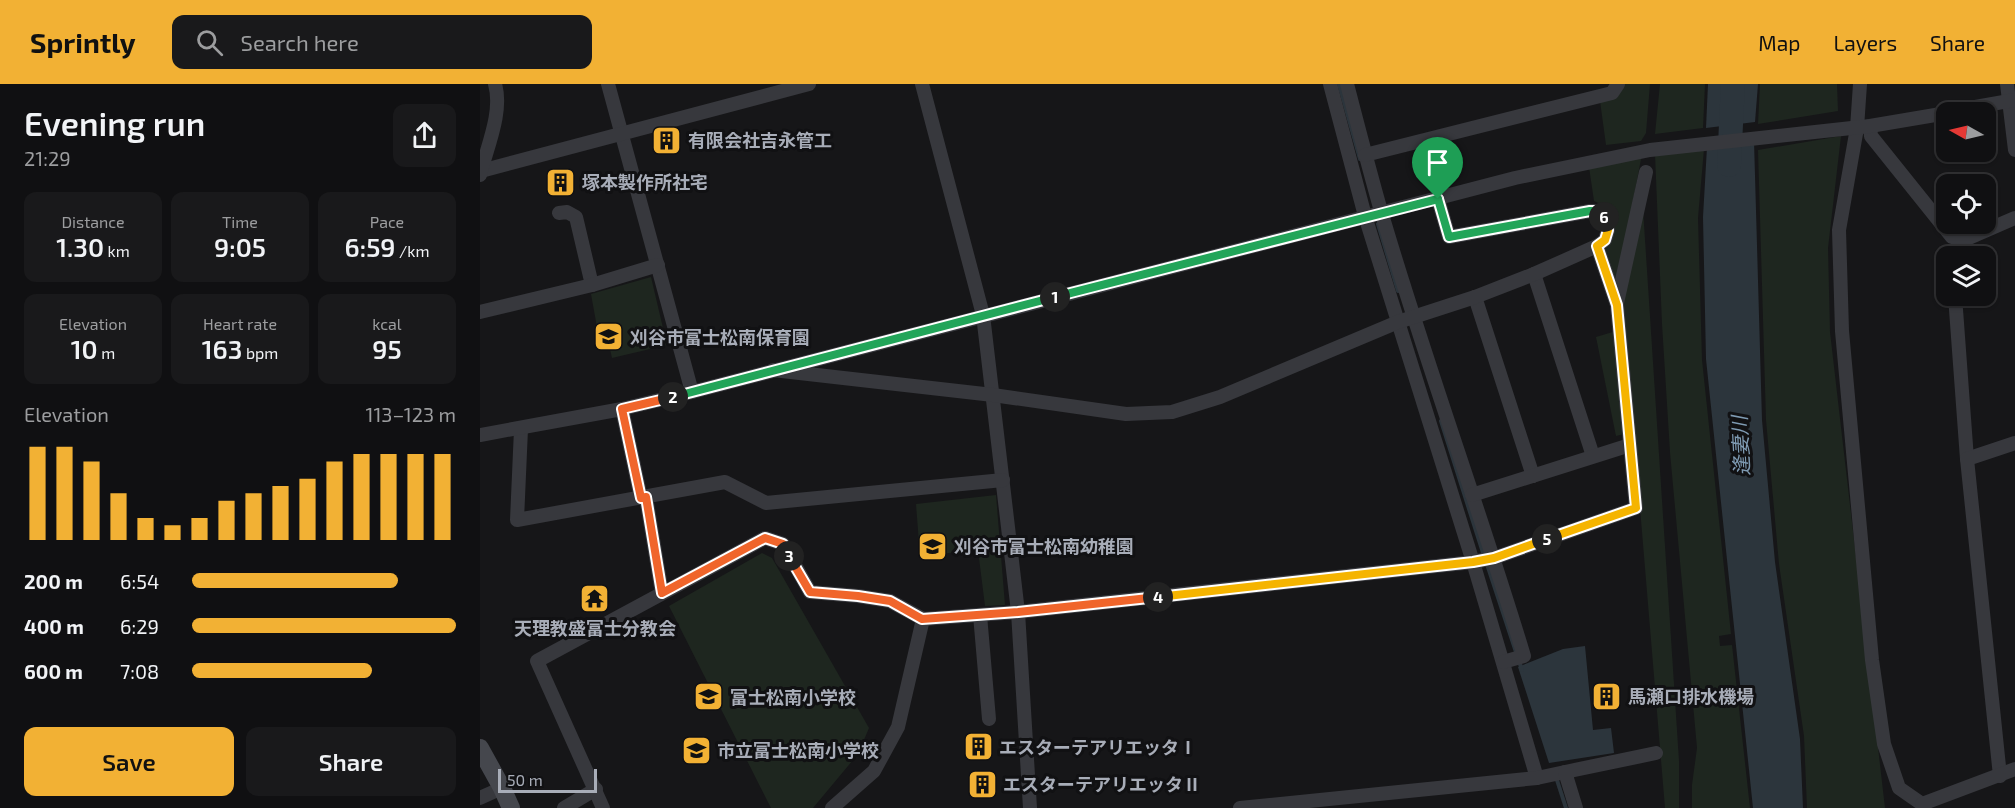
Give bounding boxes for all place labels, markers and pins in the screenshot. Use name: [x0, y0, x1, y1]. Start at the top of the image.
building icon: 有限会社吉永管工: [651, 124, 683, 156]
place label: 有限会社吉永管工: [688, 129, 832, 151]
pin: [1412, 137, 1463, 199]
building icon: 塚本製作所社宅: [545, 166, 577, 198]
place label: 塚本製作所社宅: [582, 171, 708, 193]
pin: 6: [1589, 202, 1619, 232]
pin: 1: [1040, 282, 1070, 312]
school or university icon: 刈谷市富士松南保育園: [593, 321, 625, 353]
place label: 刈谷市富士松南保育園: [630, 326, 810, 348]
pin: 2: [658, 382, 688, 412]
pin: 5: [1532, 524, 1562, 554]
school or university icon: 刈谷市富士松南幼稚園: [917, 530, 949, 562]
place label: 刈谷市富士松南幼稚園: [954, 535, 1134, 557]
pin: 3: [774, 541, 804, 571]
pin: 4: [1143, 582, 1173, 612]
temple icon: 天理教盛富士分教会: [579, 583, 611, 615]
place label: 天理教盛富士分教会: [514, 617, 676, 639]
building icon: 馬瀬口排水機場: [1591, 680, 1623, 712]
school or university icon: 富士松南小学校: [693, 681, 725, 713]
place label: 馬瀬口排水機場: [1628, 685, 1754, 707]
place label: 富士松南小学校: [730, 686, 856, 708]
building icon: エスターテアリエッタⅠ: [962, 731, 994, 763]
school or university icon: 市立富士松南小学校: [680, 734, 712, 766]
place label: エスターテアリエッタⅠ: [999, 736, 1197, 758]
place label: 市立富士松南小学校: [717, 739, 879, 761]
building icon: エスターテアリエッタⅡ: [966, 768, 998, 800]
place label: エスターテアリエッタⅡ: [1003, 773, 1201, 795]

